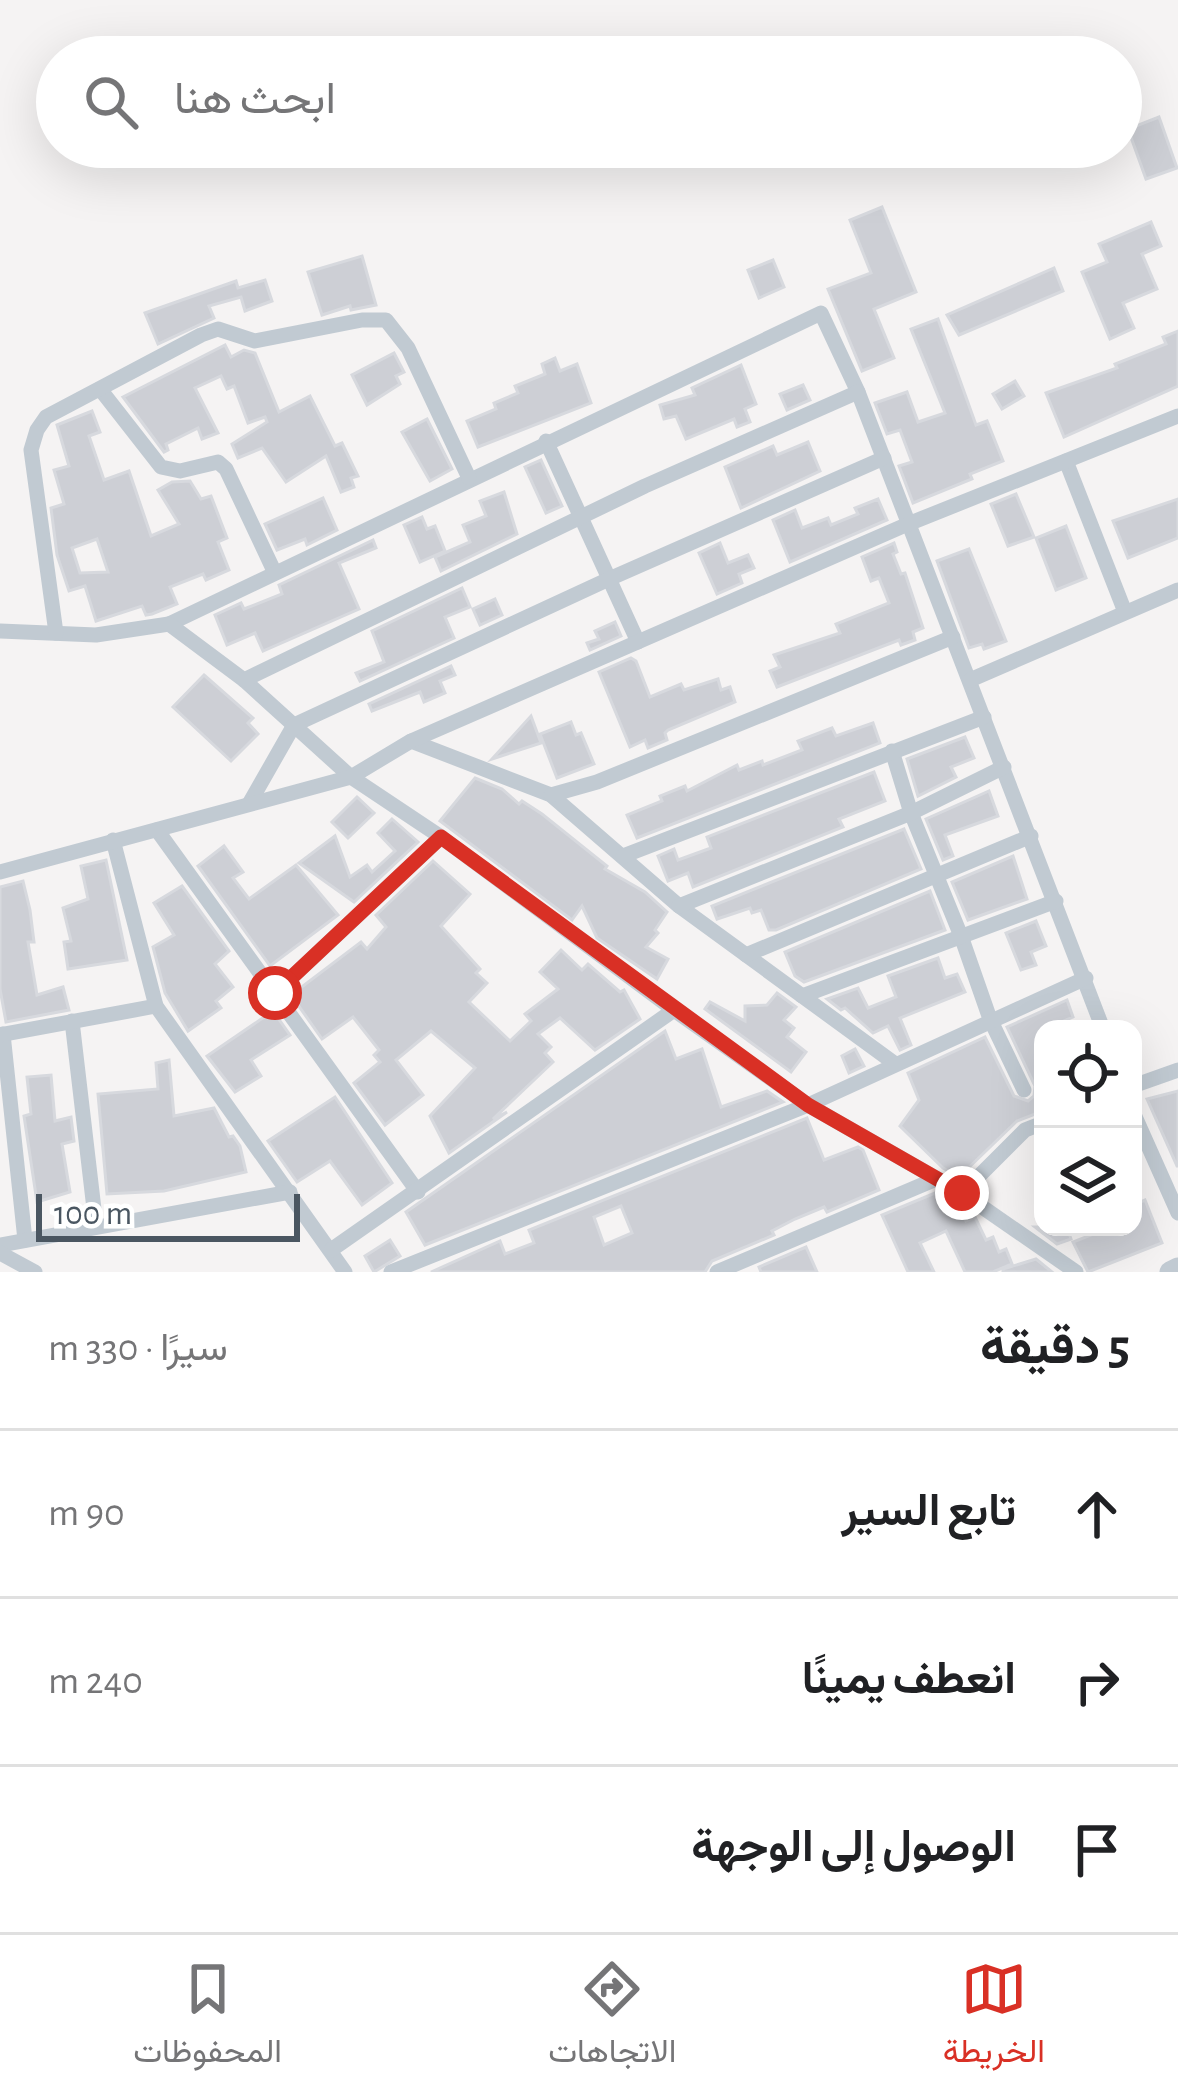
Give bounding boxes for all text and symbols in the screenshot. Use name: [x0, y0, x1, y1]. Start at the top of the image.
search box: [36, 36, 1142, 168]
icon: search: [78, 69, 144, 135]
text: ابحث هنا: [174, 77, 336, 122]
route start: [248, 966, 302, 1020]
map controls: [1034, 1020, 1142, 1236]
button: locate: [1034, 1020, 1142, 1128]
button: layers: [1034, 1128, 1142, 1236]
route end: [935, 1166, 989, 1220]
scale bar: [36, 1188, 300, 1241]
text: 100 m: [54, 1198, 132, 1231]
text: 5 دقيقة: [980, 1322, 1130, 1373]
text: سيرًا · 330 m: [48, 1329, 228, 1368]
icon: ahead: [1064, 1481, 1130, 1547]
text: تابع السير: [841, 1489, 1016, 1534]
text: 90 m: [48, 1494, 125, 1533]
icon: right: [1064, 1649, 1130, 1715]
text: انعطف يمينًا: [802, 1657, 1016, 1702]
text: 240 m: [48, 1662, 143, 1701]
icon: arrive: [1064, 1817, 1130, 1883]
text: الوصول إلى الوجهة: [691, 1825, 1016, 1870]
tab: المحفوظات: [133, 1956, 282, 2080]
tab: الاتجاهات: [548, 1956, 676, 2080]
tab: الخريطة: [943, 1956, 1045, 2080]

